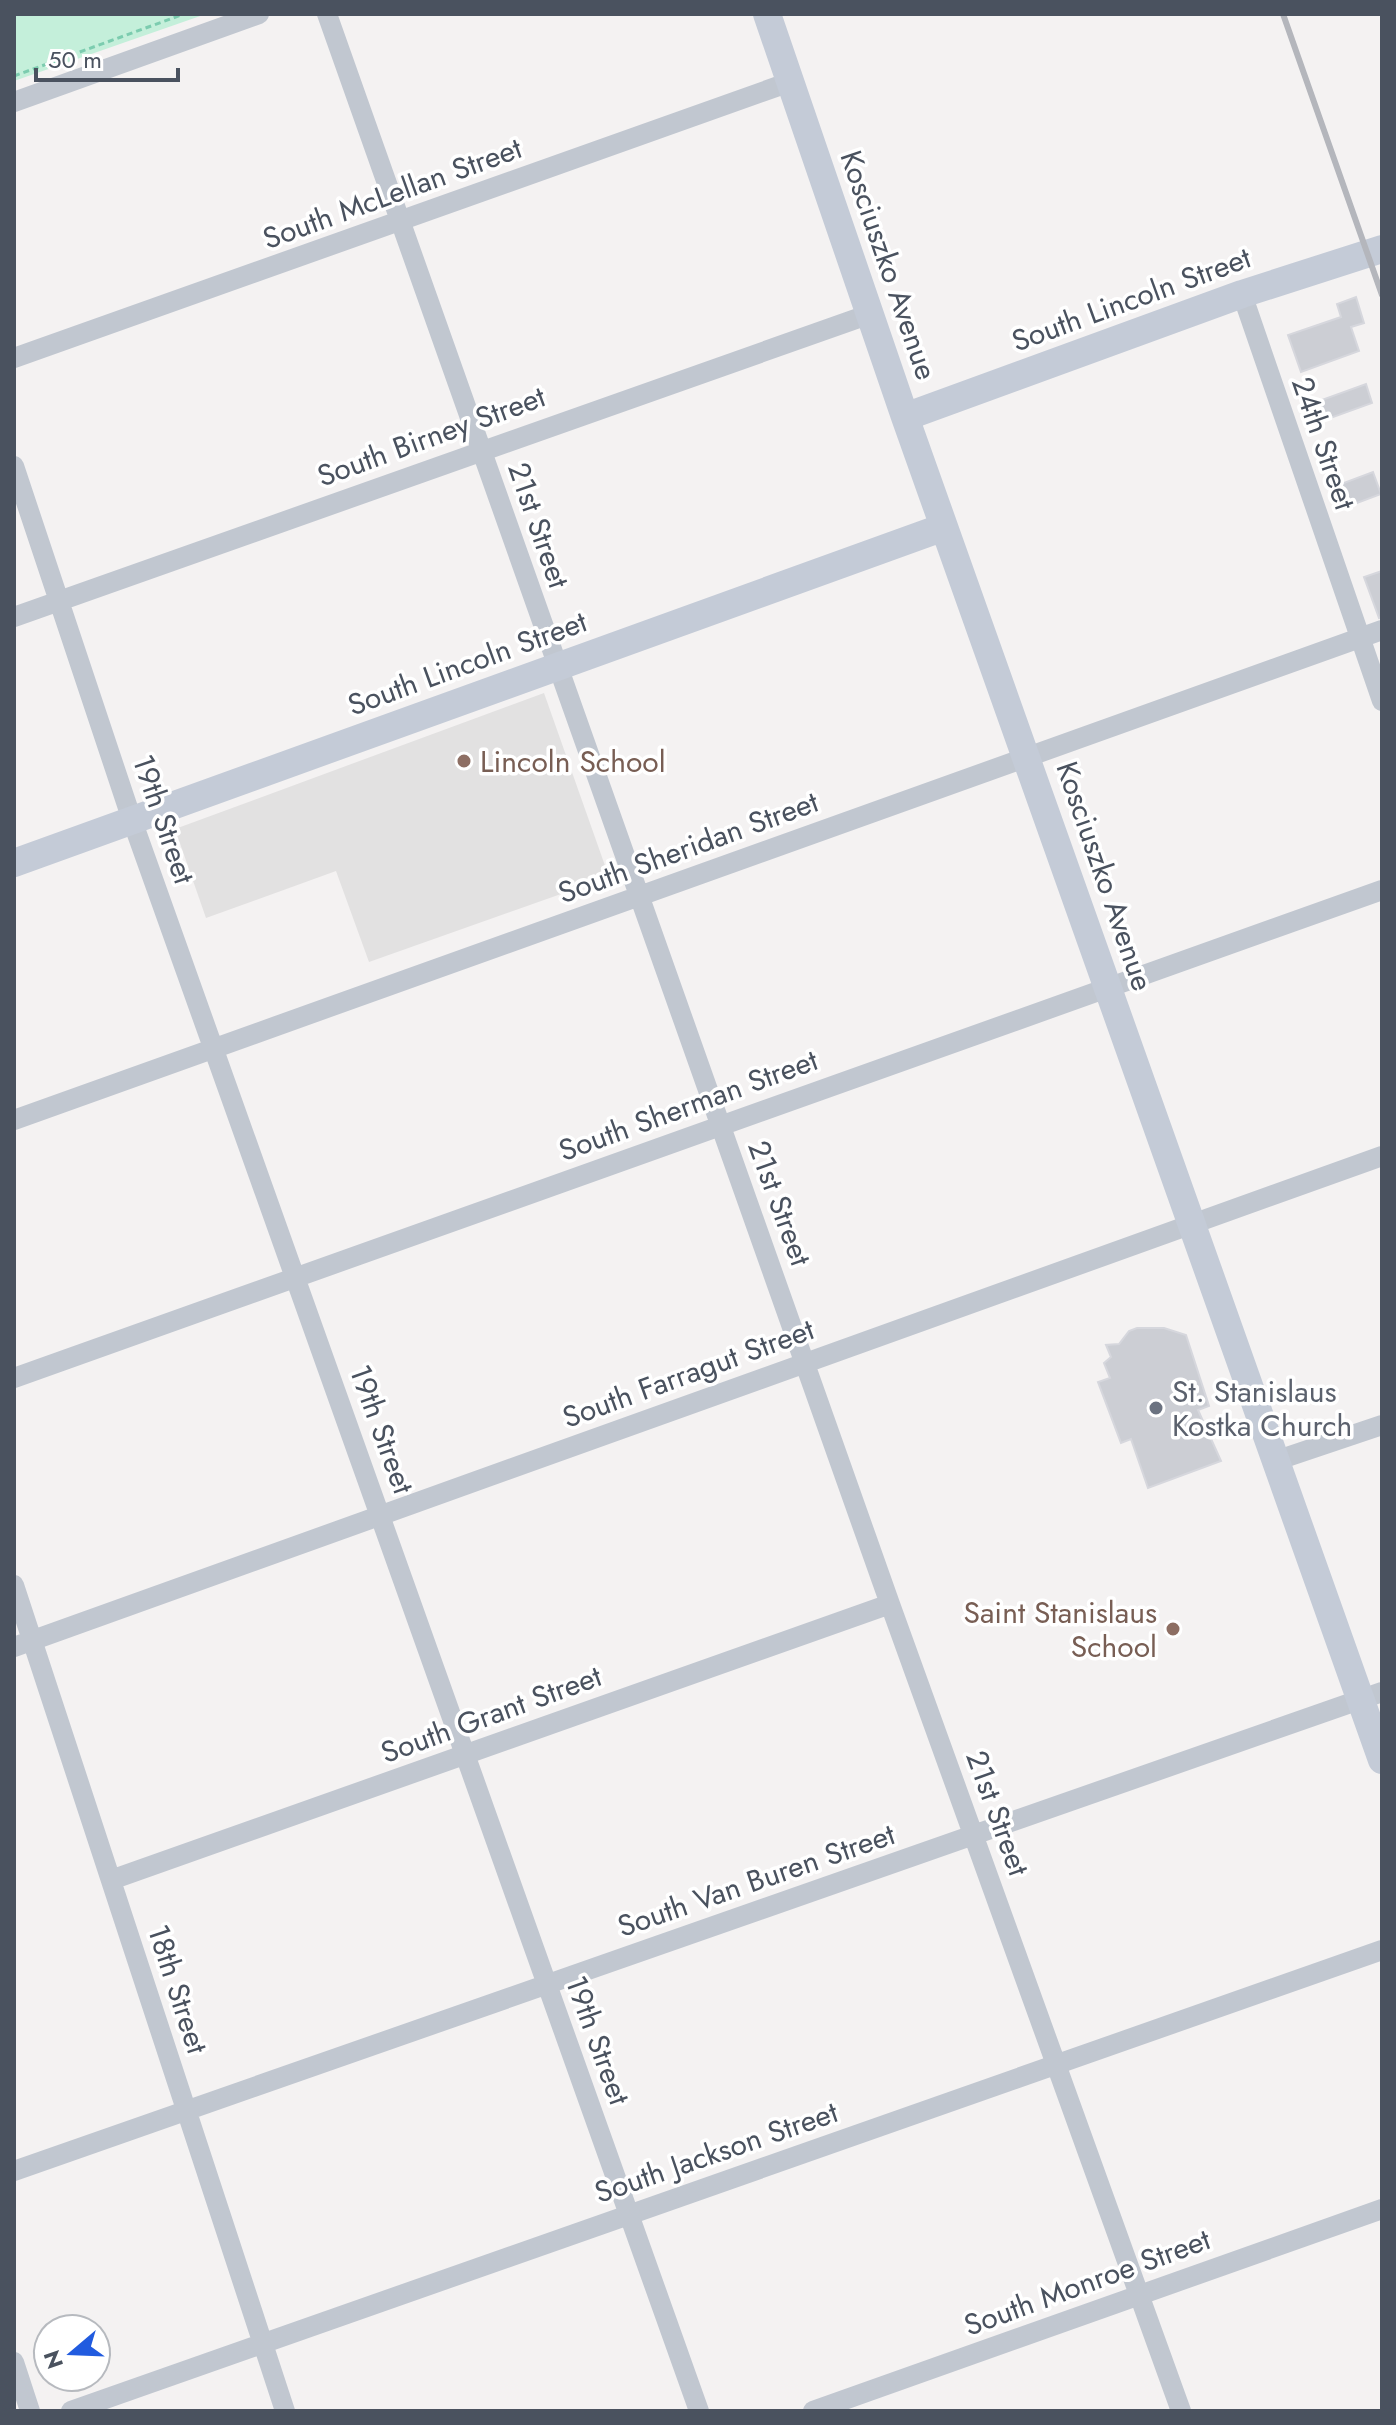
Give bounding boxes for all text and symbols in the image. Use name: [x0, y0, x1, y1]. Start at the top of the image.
scale bar: [36, 32, 178, 82]
text: 50 m: [48, 42, 102, 77]
street label: South McLellan Street: [257, 126, 528, 260]
street label: Kosciuszko Avenue: [830, 145, 948, 385]
street label: South Lincoln Street: [1005, 236, 1257, 362]
street label: 24th Street: [1281, 371, 1367, 516]
street label: South Birney Street: [311, 375, 552, 497]
street label: 21st Street: [497, 456, 581, 594]
street label: South Lincoln Street: [341, 600, 593, 726]
place label: Lincoln School: [480, 740, 666, 783]
street label: 19th Street: [122, 749, 206, 890]
marker: Lincoln School: [455, 752, 473, 770]
street label: Kosciuszko Avenue: [1046, 756, 1164, 996]
street label: South Sheridan Street: [552, 780, 825, 914]
street label: South Sherman Street: [553, 1038, 824, 1172]
street label: 21st Street: [737, 1134, 823, 1272]
street label: South Farragut Street: [556, 1307, 820, 1438]
street label: 19th Street: [339, 1359, 425, 1500]
place label: St. Stanislaus Kostka Church: [1172, 1370, 1352, 1447]
marker: St. Stanislaus Kostka Church: [1147, 1399, 1165, 1417]
place label: Saint Stanislaus School: [964, 1591, 1157, 1668]
marker: Saint Stanislaus School: [1164, 1620, 1182, 1638]
street label: South Grant Street: [375, 1654, 608, 1774]
street label: 21st Street: [955, 1744, 1041, 1882]
street label: South Van Buren Street: [612, 1812, 901, 1948]
street label: 18th Street: [137, 1919, 219, 2060]
street label: 19th Street: [555, 1970, 641, 2111]
street label: South Jackson Street: [589, 2090, 844, 2214]
street label: South Monroe Street: [958, 2217, 1217, 2347]
north arrow: [32, 2313, 112, 2393]
text: N: [35, 2346, 71, 2373]

